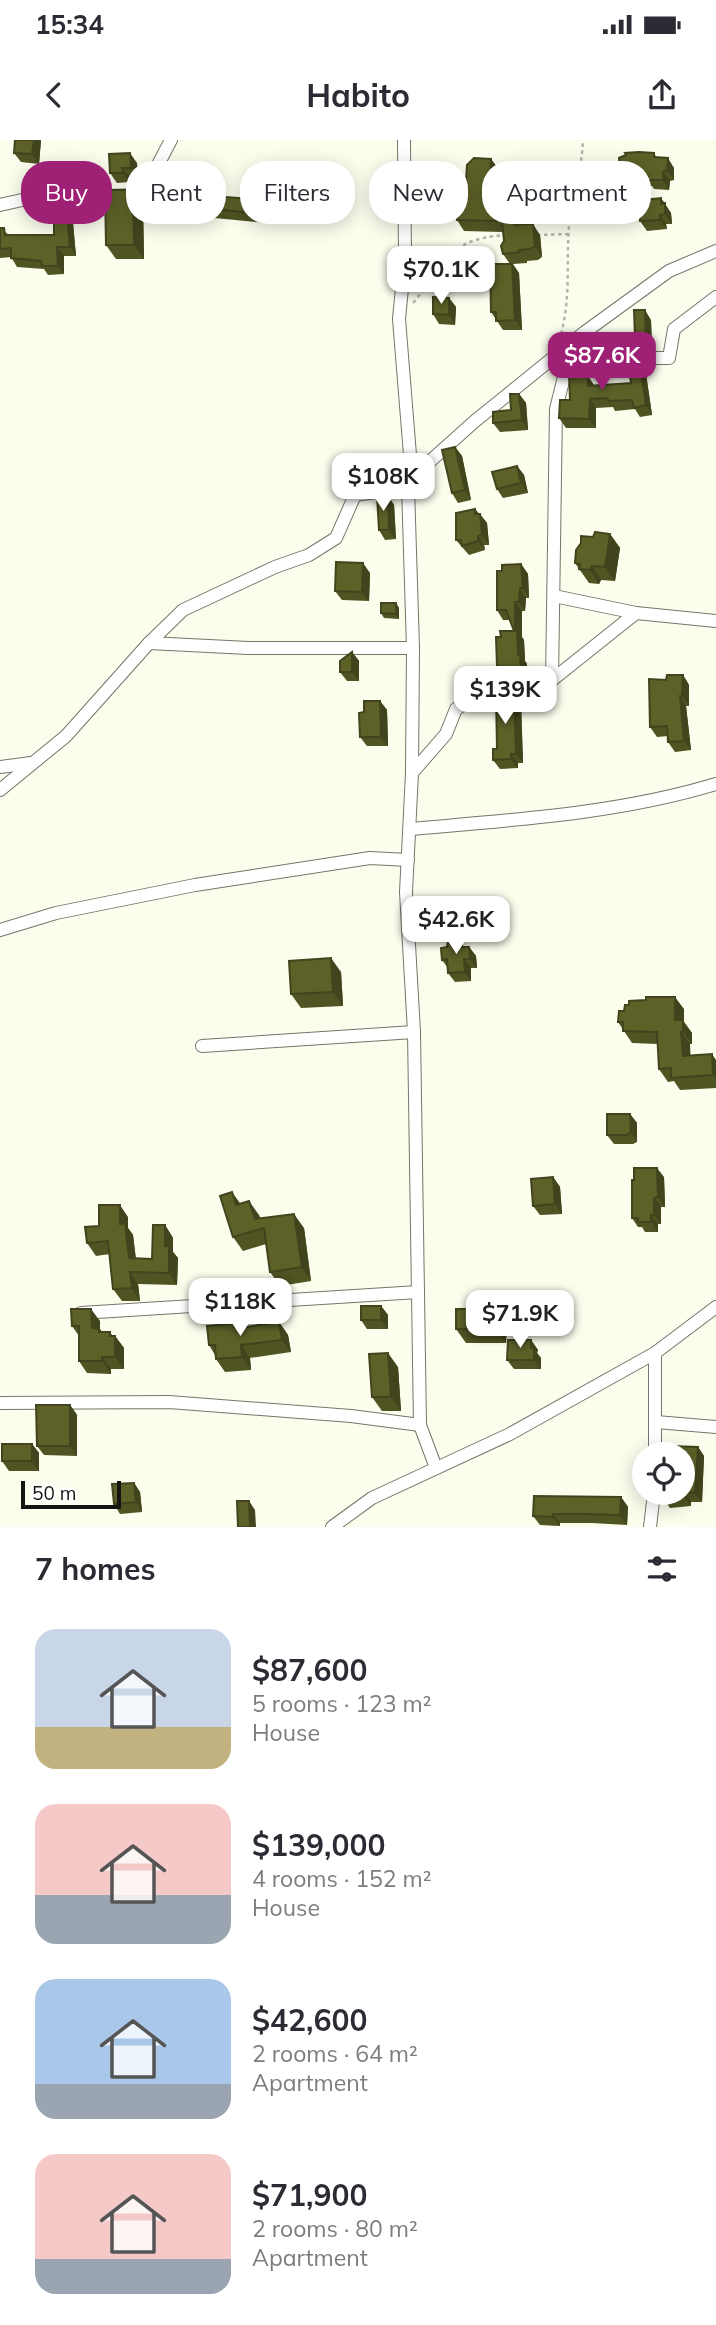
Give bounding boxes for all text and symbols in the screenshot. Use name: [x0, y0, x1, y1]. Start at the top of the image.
text: 15:34: [35, 8, 104, 41]
text: Habito: [306, 75, 410, 115]
icon: back: [35, 76, 73, 114]
icon: share: [643, 76, 681, 114]
chip: Buy: [21, 161, 112, 224]
chip: Rent: [126, 161, 226, 224]
chip: Filters: [240, 161, 355, 224]
chip: New: [369, 161, 468, 224]
chip: Apartment: [482, 161, 651, 224]
pin: $70.1K: [384, 246, 498, 306]
text: $70.1K: [403, 254, 479, 283]
pin: $87.6K: [545, 332, 659, 392]
text: $87.6K: [564, 340, 640, 369]
pin: $108K: [334, 454, 432, 513]
text: $108K: [348, 461, 418, 490]
pin: $139K: [456, 666, 554, 726]
text: $139K: [470, 674, 540, 703]
pin: $42.6K: [399, 896, 513, 956]
text: $42.6K: [418, 904, 494, 933]
pin: $118K: [191, 1278, 289, 1338]
text: $118K: [205, 1286, 275, 1315]
pin: $71.9K: [463, 1290, 577, 1350]
text: $71.9K: [482, 1298, 558, 1327]
map controls: [632, 1442, 695, 1505]
button: locate: [632, 1442, 695, 1505]
scale bar: [21, 1478, 121, 1510]
text: 50 m: [32, 1481, 76, 1505]
text: 7 homes: [35, 1550, 156, 1588]
icon: filters: [643, 1550, 681, 1588]
text: $87,600: [252, 1651, 367, 1689]
icon: home: [91, 1657, 175, 1741]
text: 5 rooms · 123 m²: [252, 1689, 432, 1718]
text: House: [252, 1718, 320, 1747]
text: $139,000: [252, 1826, 385, 1864]
icon: home: [91, 1832, 175, 1916]
text: 4 rooms · 152 m²: [252, 1864, 432, 1893]
text: House: [252, 1893, 320, 1922]
text: $42,600: [252, 2001, 367, 2039]
icon: home: [91, 2007, 175, 2091]
text: 2 rooms · 64 m²: [252, 2039, 418, 2068]
text: Apartment: [252, 2068, 368, 2097]
text: $71,900: [252, 2176, 367, 2214]
icon: home: [91, 2182, 175, 2266]
text: 2 rooms · 80 m²: [252, 2214, 418, 2243]
text: Apartment: [252, 2243, 368, 2272]

